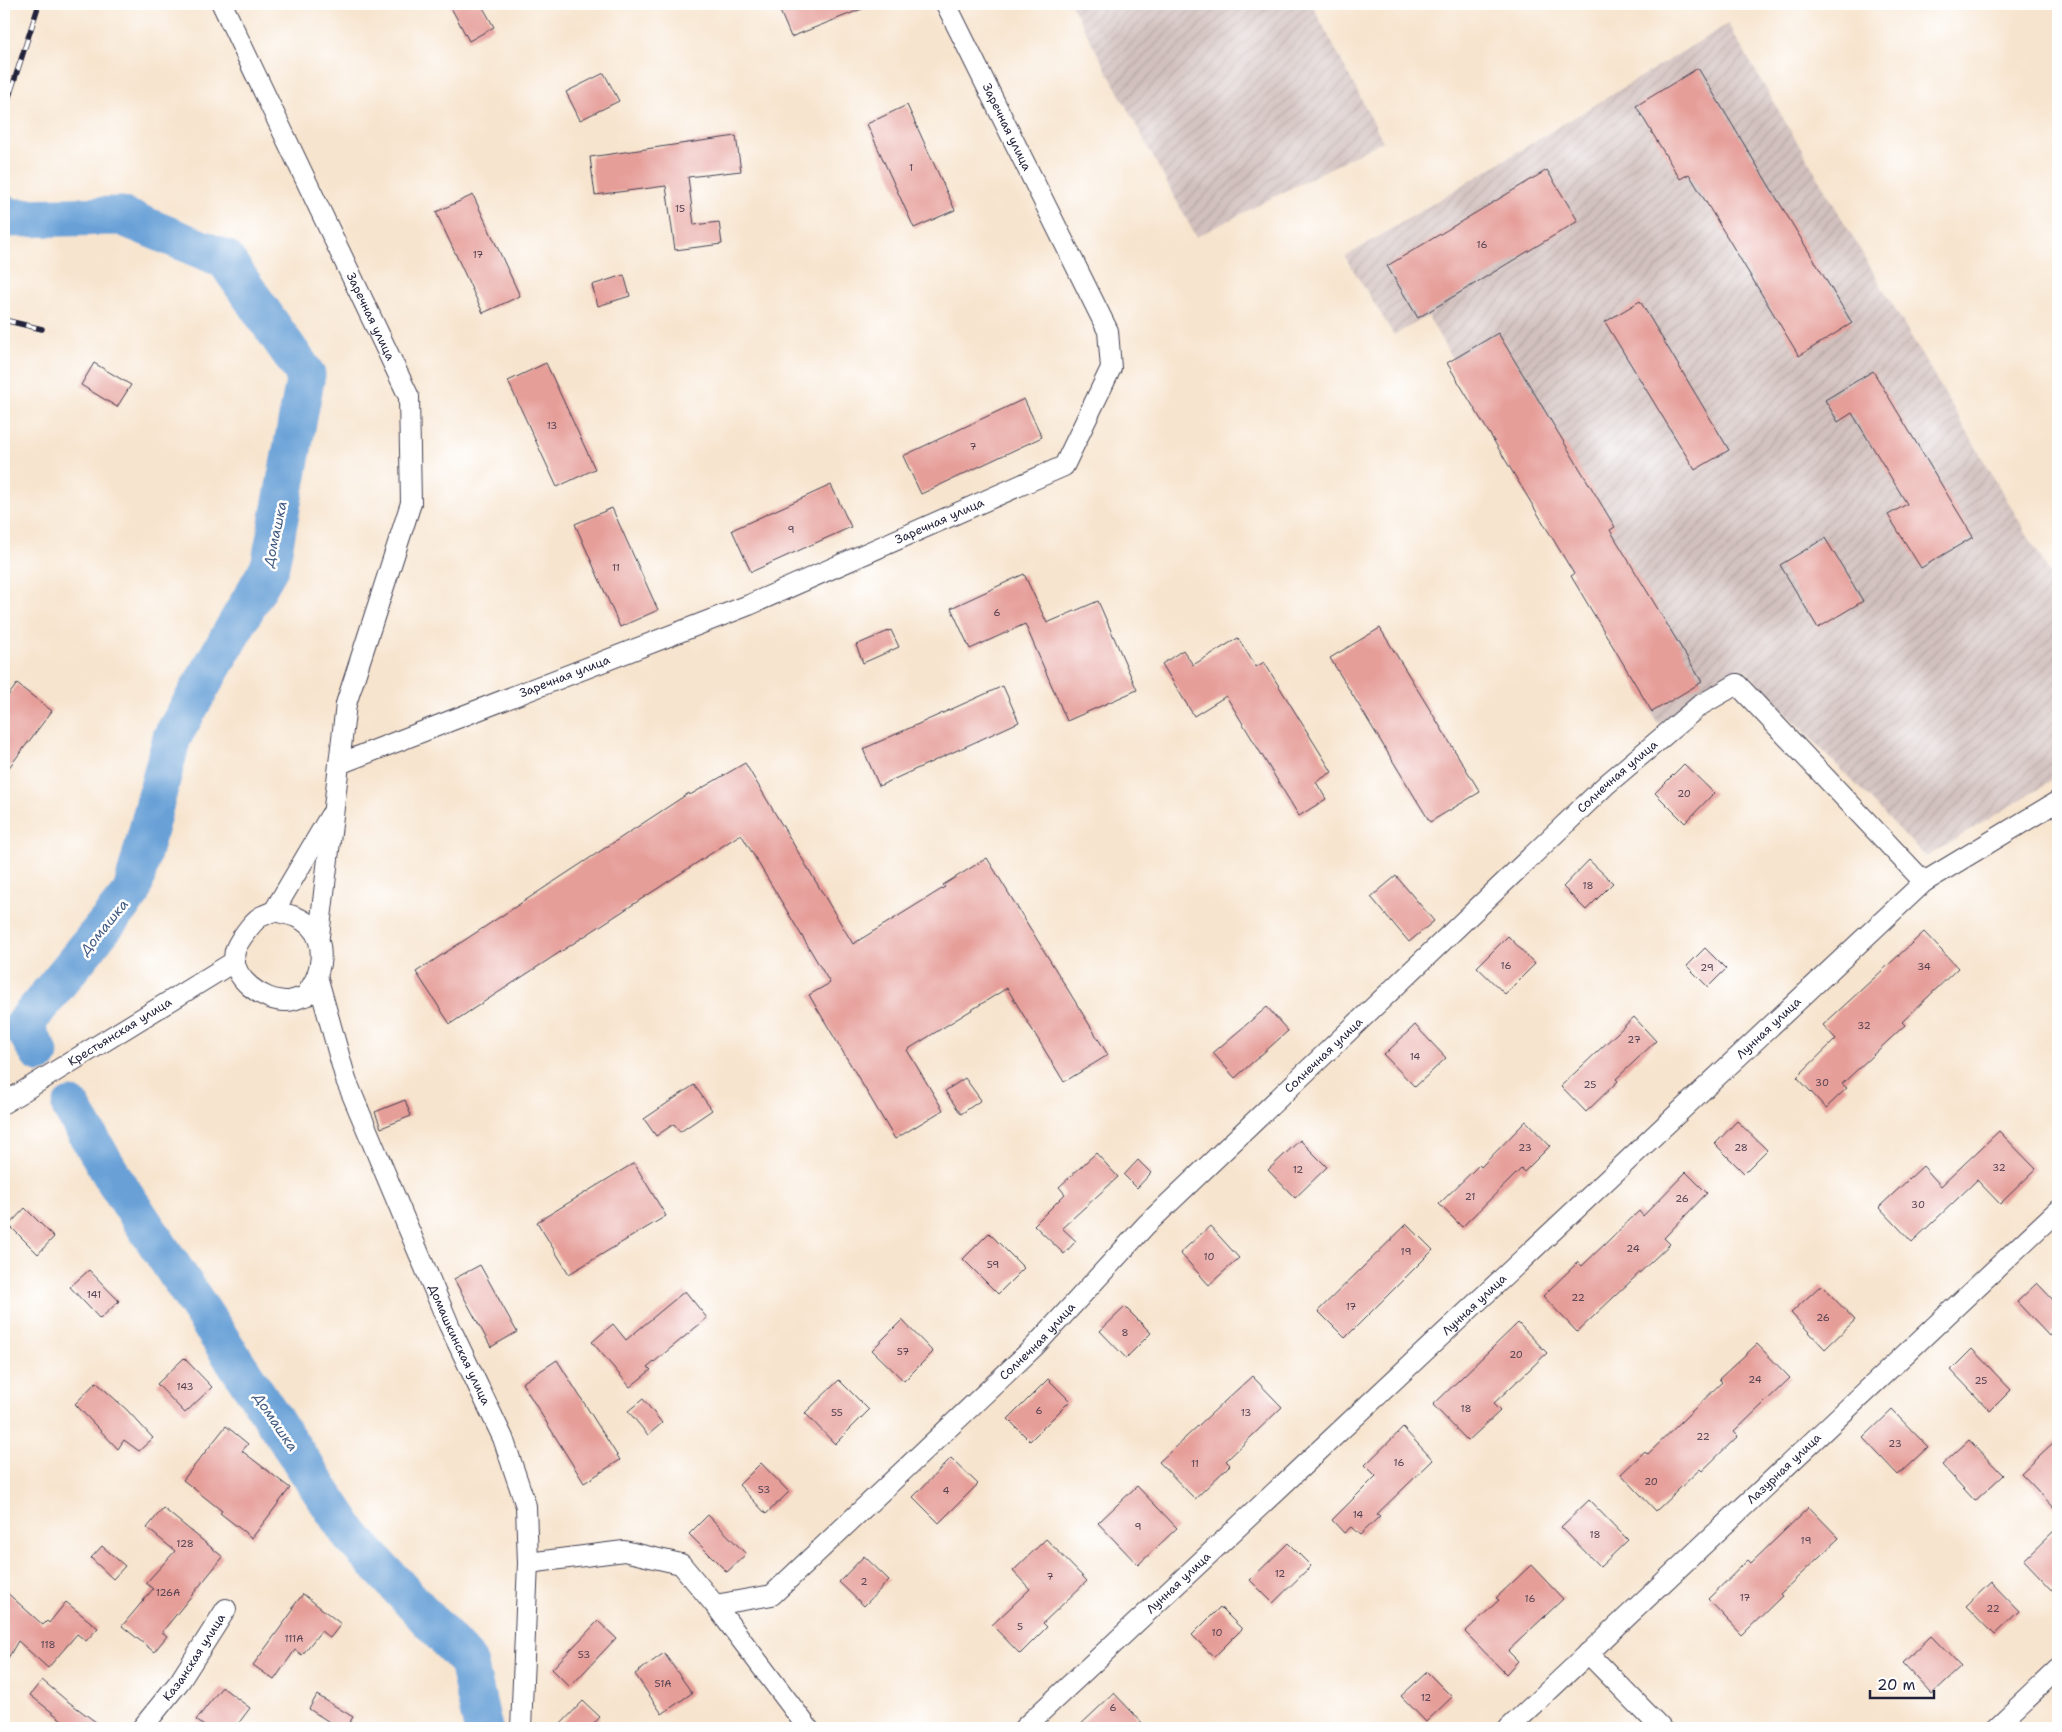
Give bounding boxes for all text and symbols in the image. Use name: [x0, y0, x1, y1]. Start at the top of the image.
street label: Заречная улица: [979, 80, 1035, 174]
house number: 1: [909, 161, 913, 174]
house number: 15: [675, 202, 685, 215]
house number: 16: [1477, 238, 1487, 251]
house number: 17: [473, 248, 483, 261]
street label: Заречная улица: [343, 270, 399, 364]
house number: 13: [547, 419, 557, 432]
house number: 7: [970, 440, 977, 453]
street label: Заречная улица: [892, 494, 987, 548]
water label: Домашка: [259, 499, 291, 570]
house number: 9: [788, 523, 795, 536]
house number: 11: [612, 561, 620, 574]
house number: 6: [994, 606, 1001, 619]
street label: Заречная улица: [517, 652, 613, 701]
street label: Солнечная улица: [1574, 736, 1661, 816]
house number: 20: [1677, 787, 1691, 800]
house number: 18: [1582, 879, 1594, 892]
water label: Домашка: [75, 895, 132, 959]
house number: 16: [1501, 959, 1511, 972]
house number: 34: [1917, 960, 1931, 973]
house number: 29: [1700, 961, 1714, 974]
street label: Лунная улица: [1733, 993, 1805, 1062]
street label: Крестьянская улица: [65, 994, 175, 1070]
street label: Солнечная улица: [1281, 1014, 1366, 1096]
house number: 32: [1857, 1019, 1871, 1032]
house number: 27: [1627, 1033, 1641, 1046]
house number: 14: [1410, 1050, 1420, 1063]
house number: 30: [1815, 1076, 1829, 1089]
house number: 25: [1584, 1078, 1596, 1091]
house number: 23: [1518, 1141, 1532, 1154]
house number: 28: [1734, 1141, 1748, 1154]
house number: 32: [1992, 1161, 2006, 1174]
house number: 12: [1293, 1163, 1303, 1176]
house number: 21: [1465, 1190, 1475, 1203]
house number: 26: [1675, 1192, 1689, 1205]
house number: 30: [1911, 1198, 1925, 1211]
house number: 24: [1626, 1242, 1640, 1255]
house number: 19: [1401, 1245, 1411, 1258]
house number: 10: [1204, 1250, 1214, 1263]
house number: 59: [987, 1258, 999, 1271]
street label: Лунная улица: [1439, 1270, 1510, 1339]
street label: Домашкинская улица: [425, 1282, 494, 1408]
house number: 141: [87, 1288, 101, 1301]
house number: 22: [1571, 1291, 1585, 1304]
street label: Солнечная улица: [996, 1299, 1079, 1384]
house number: 17: [1346, 1300, 1356, 1313]
house number: 26: [1816, 1311, 1830, 1324]
house number: 8: [1122, 1326, 1129, 1339]
house number: 57: [897, 1345, 909, 1358]
house number: 20: [1509, 1348, 1523, 1361]
house number: 24: [1748, 1373, 1762, 1386]
house number: 25: [1975, 1374, 1987, 1387]
house number: 143: [176, 1380, 194, 1393]
water label: Домашка: [249, 1388, 302, 1455]
house number: 18: [1460, 1402, 1472, 1415]
house number: 6: [1036, 1404, 1043, 1417]
house number: 55: [831, 1406, 843, 1419]
house number: 13: [1241, 1406, 1251, 1419]
street label: Лазурная улица: [1743, 1429, 1825, 1508]
house number: 22: [1696, 1430, 1710, 1443]
house number: 23: [1888, 1437, 1902, 1450]
house number: 16: [1394, 1456, 1404, 1469]
house number: 11: [1191, 1457, 1199, 1470]
house number: 20: [1644, 1475, 1658, 1488]
house number: 53: [758, 1483, 770, 1496]
house number: 4: [943, 1484, 950, 1497]
house number: 14: [1353, 1508, 1363, 1521]
house number: 9: [1135, 1520, 1142, 1533]
house number: 18: [1589, 1528, 1601, 1541]
house number: 19: [1801, 1534, 1811, 1547]
house number: 128: [176, 1537, 194, 1550]
street label: Лунная улица: [1143, 1548, 1215, 1617]
house number: 12: [1275, 1567, 1285, 1580]
house number: 7: [1047, 1570, 1054, 1583]
house number: 2: [861, 1575, 868, 1588]
house number: 126А: [156, 1586, 180, 1599]
house number: 17: [1740, 1591, 1750, 1604]
house number: 16: [1525, 1592, 1535, 1605]
house number: 22: [1986, 1602, 2000, 1615]
street label: Казанская улица: [159, 1610, 229, 1704]
house number: 5: [1017, 1620, 1023, 1633]
house number: 10: [1212, 1626, 1222, 1639]
house number: 111А: [284, 1632, 304, 1645]
house number: 118: [41, 1638, 55, 1651]
house number: 53: [578, 1648, 590, 1661]
scale bar: [1870, 1667, 1933, 1699]
text: 20 m: [1877, 1675, 1916, 1695]
house number: 51А: [654, 1677, 672, 1690]
house number: 12: [1421, 1691, 1431, 1704]
house number: 6: [1110, 1701, 1117, 1714]

